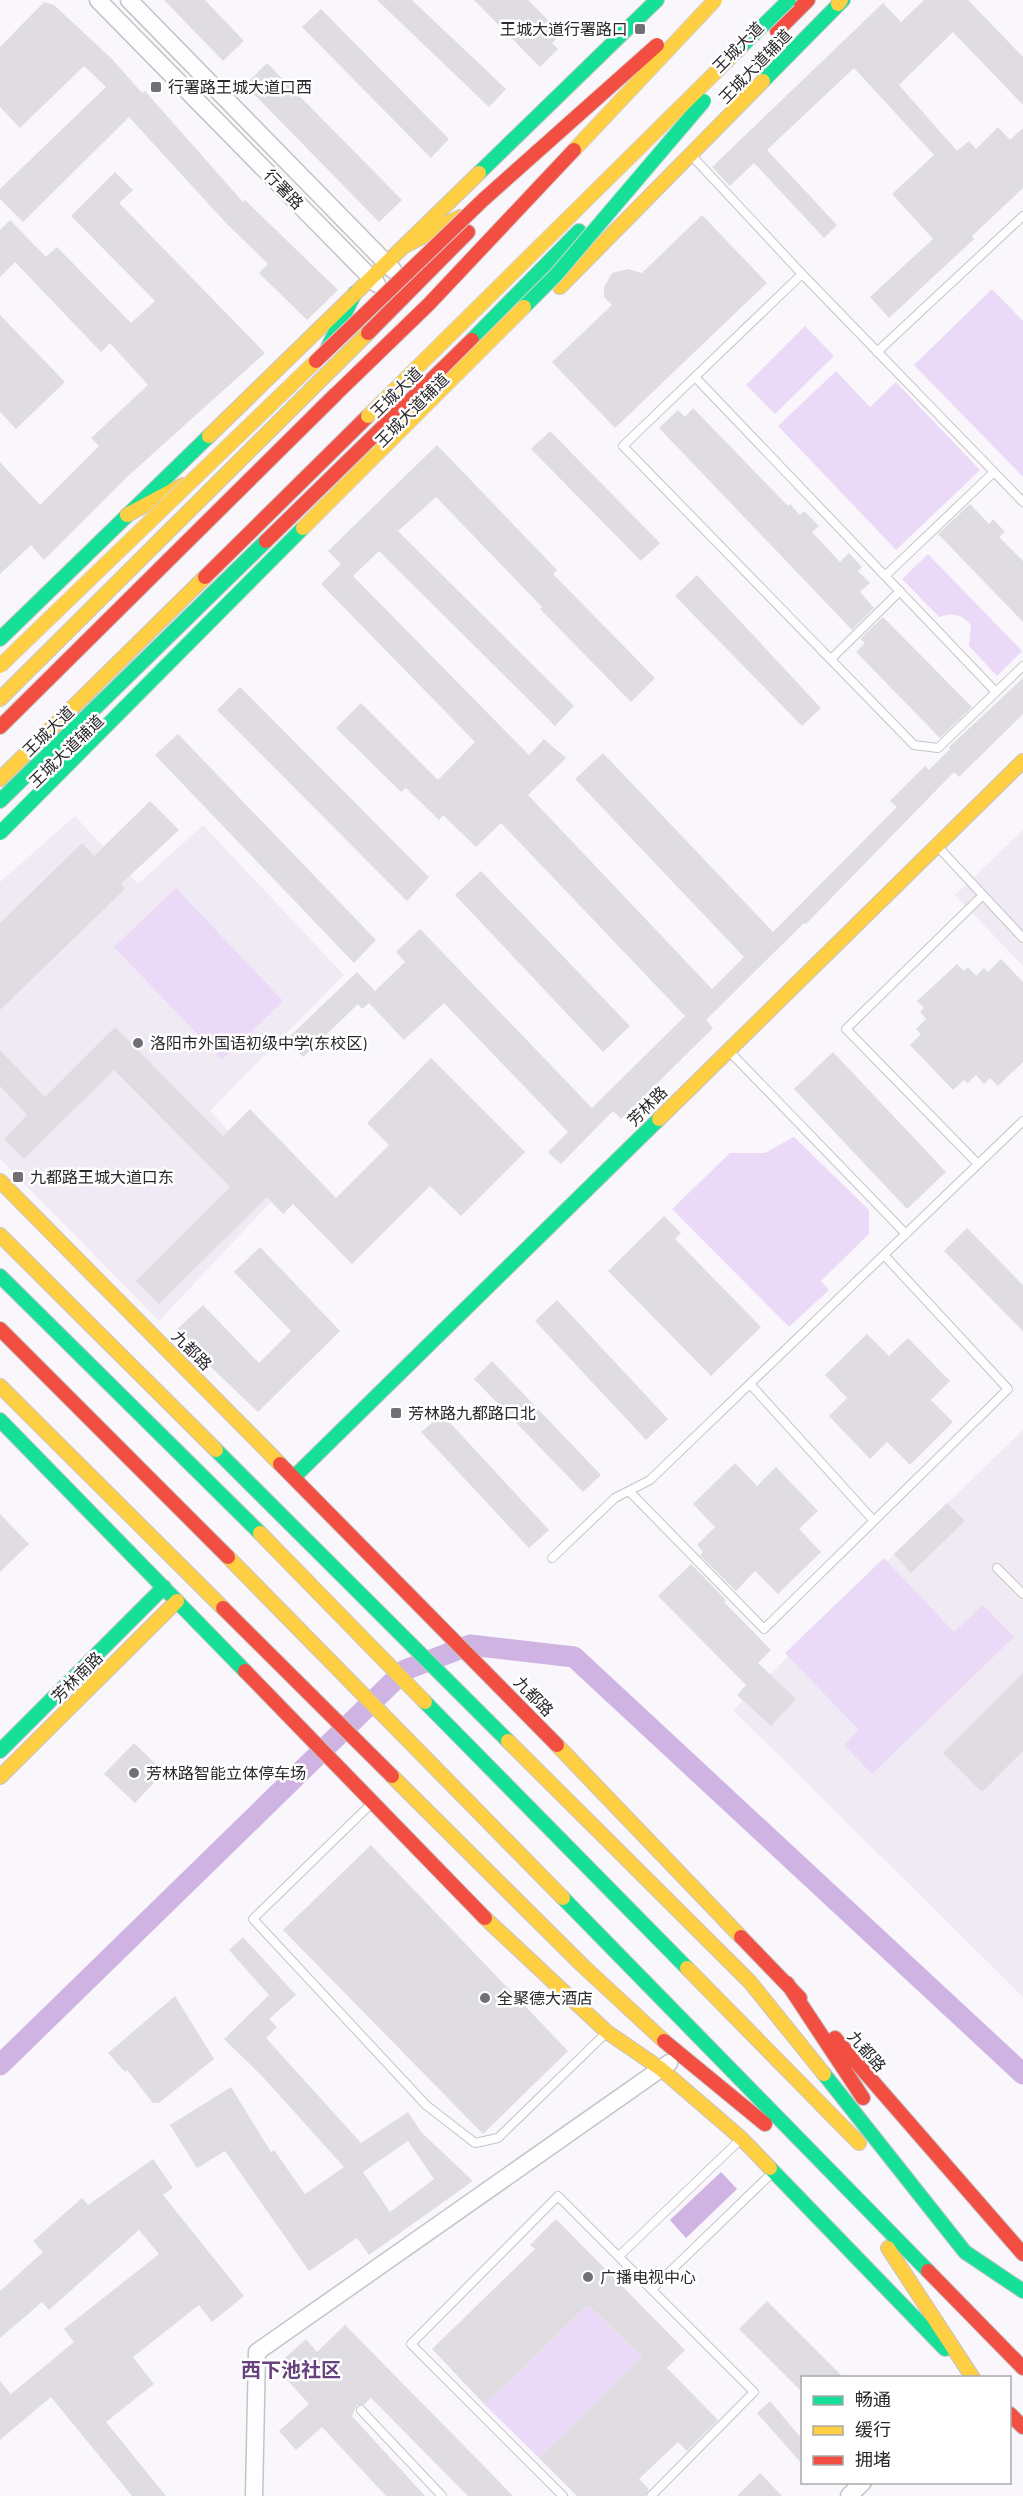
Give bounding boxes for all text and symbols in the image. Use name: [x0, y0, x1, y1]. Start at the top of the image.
street label: 王城大道: [708, 17, 767, 76]
place label: 王城大道行署路口: [500, 19, 628, 38]
marker: 王城大道行署路口: [633, 22, 647, 36]
street label: 王城大道辅道: [714, 25, 795, 107]
place label: 行署路王城大道口西: [168, 77, 312, 96]
marker: 行署路王城大道口西: [149, 80, 163, 94]
street label: 行署路: [261, 165, 308, 213]
street label: 王城大道: [366, 363, 425, 421]
street label: 王城大道辅道: [371, 369, 452, 450]
street label: 王城大道: [18, 702, 77, 760]
street label: 王城大道辅道: [25, 710, 107, 791]
place label: 洛阳市外国语初级中学(东校区): [150, 1033, 367, 1052]
marker: 洛阳市外国语初级中学(东校区): [131, 1036, 145, 1050]
street label: 芳林路: [623, 1082, 670, 1129]
place label: 九都路王城大道口东: [30, 1167, 174, 1186]
marker: 九都路王城大道口东: [11, 1170, 25, 1184]
street label: 九都路: [169, 1326, 216, 1373]
place label: 芳林路九都路口北: [408, 1403, 536, 1422]
marker: 芳林路九都路口北: [389, 1406, 403, 1420]
street label: 芳林南路: [47, 1647, 106, 1706]
street label: 九都路: [511, 1672, 558, 1720]
place label: 芳林路智能立体停车场: [146, 1763, 306, 1782]
marker: 芳林路智能立体停车场: [127, 1766, 141, 1780]
place label: 全聚德大酒店: [497, 1988, 593, 2007]
marker: 全聚德大酒店: [478, 1991, 492, 2005]
street label: 九都路: [844, 2026, 890, 2075]
place label: 广播电视中心: [600, 2267, 696, 2286]
marker: 广播电视中心: [581, 2270, 595, 2284]
district label: 西下池社区: [241, 2357, 341, 2381]
legend: [801, 2376, 1011, 2484]
text: 畅通: [855, 2388, 891, 2410]
text: 缓行: [855, 2418, 891, 2440]
text: 拥堵: [855, 2448, 891, 2470]

